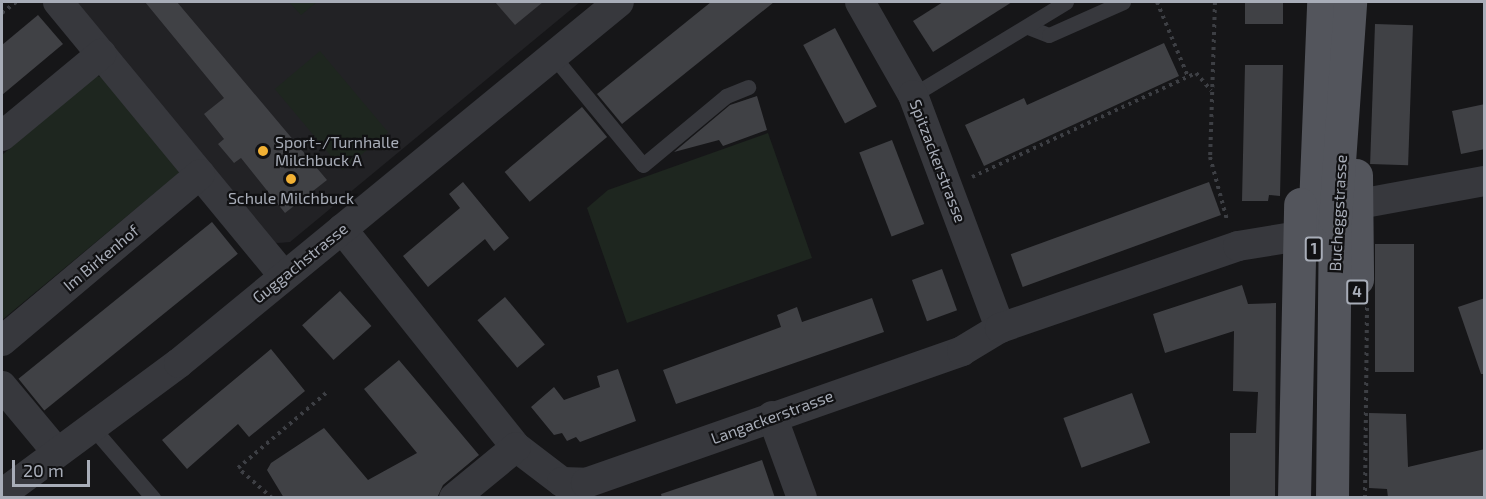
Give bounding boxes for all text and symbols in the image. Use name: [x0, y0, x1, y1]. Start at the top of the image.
street label: Spitzackerstrasse: [906, 97, 970, 225]
place label: Sport-/Turnhalle Milchbuck A: [275, 132, 399, 170]
marker: Sport-/Turnhalle Milchbuck A: [256, 144, 270, 158]
street label: Bucheggstrasse: [1325, 154, 1351, 272]
marker: Schule Milchbuck: [284, 172, 298, 186]
place label: Schule Milchbuck: [228, 188, 354, 208]
street label: Guggachstrasse: [248, 219, 352, 307]
street label: Im Birkenhof: [59, 221, 143, 295]
road number: 1: [1304, 237, 1324, 261]
road number: 4: [1345, 280, 1369, 304]
street label: Langackerstrasse: [708, 386, 836, 448]
scale bar: [15, 448, 93, 486]
text: 20 m: [23, 459, 64, 481]

